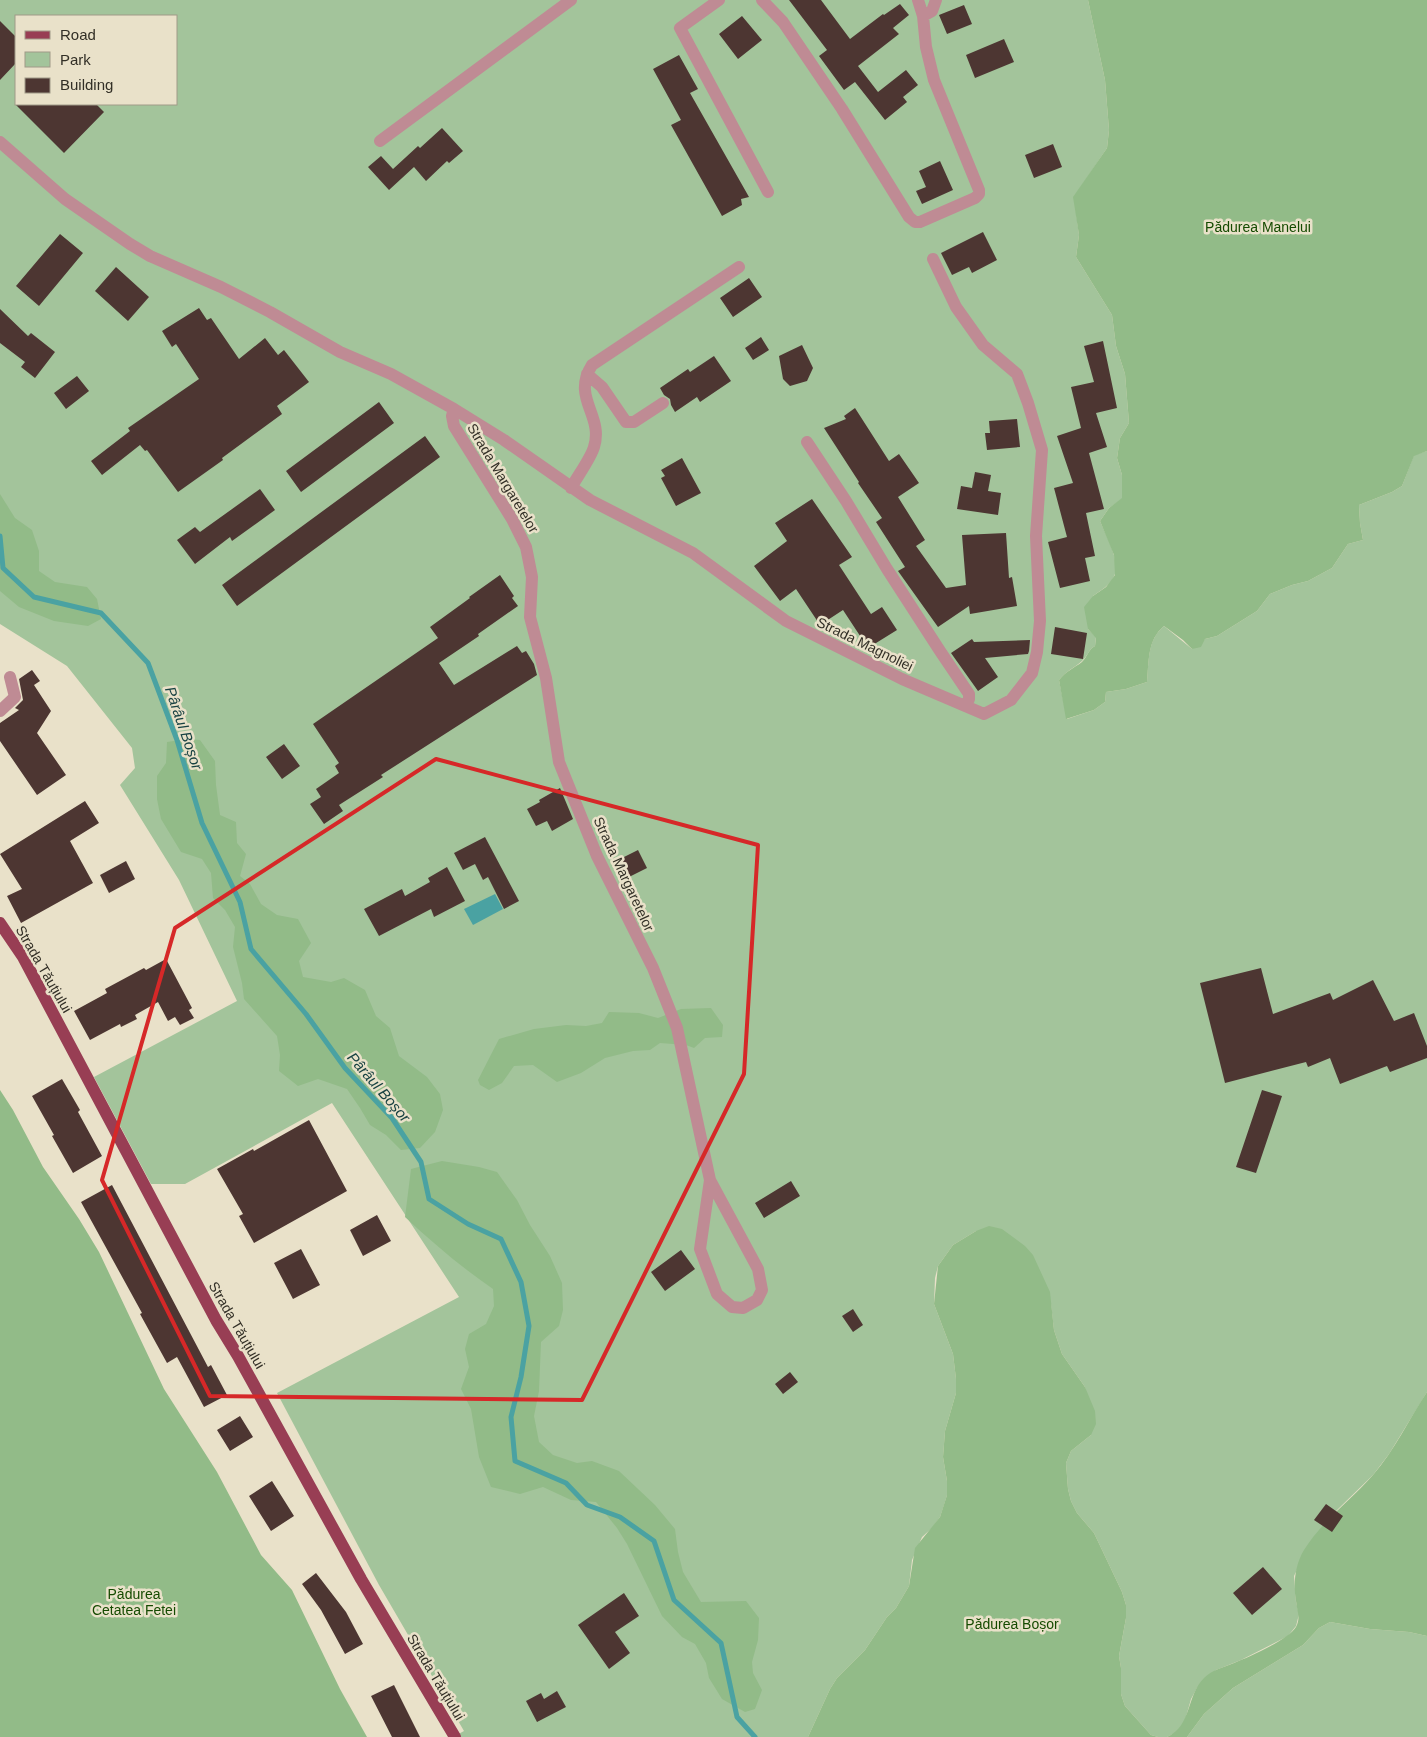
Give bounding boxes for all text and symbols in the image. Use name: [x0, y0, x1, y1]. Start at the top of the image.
legend: [15, 15, 178, 105]
text: Road: [60, 26, 96, 43]
text: Park: [60, 51, 91, 68]
text: Building: [60, 76, 113, 93]
park label: Pădurea Manelui: [1205, 219, 1311, 235]
street label: Strada Margaretelor: [464, 421, 542, 536]
street label: Strada Magnoliei: [814, 614, 916, 674]
water label: Pârâul Boșor: [162, 684, 206, 773]
street label: Strada Margaretelor: [590, 814, 658, 934]
street label: Strada Tăuțiului: [13, 923, 75, 1015]
water label: Pârâul Boșor: [344, 1049, 415, 1126]
street label: Strada Tăuțiului: [206, 1279, 268, 1371]
park label: Pădurea Cetatea Fetei: [92, 1586, 176, 1618]
park label: Pădurea Boșor: [965, 1616, 1059, 1632]
street label: Strada Tăuțiului: [404, 1631, 468, 1723]

